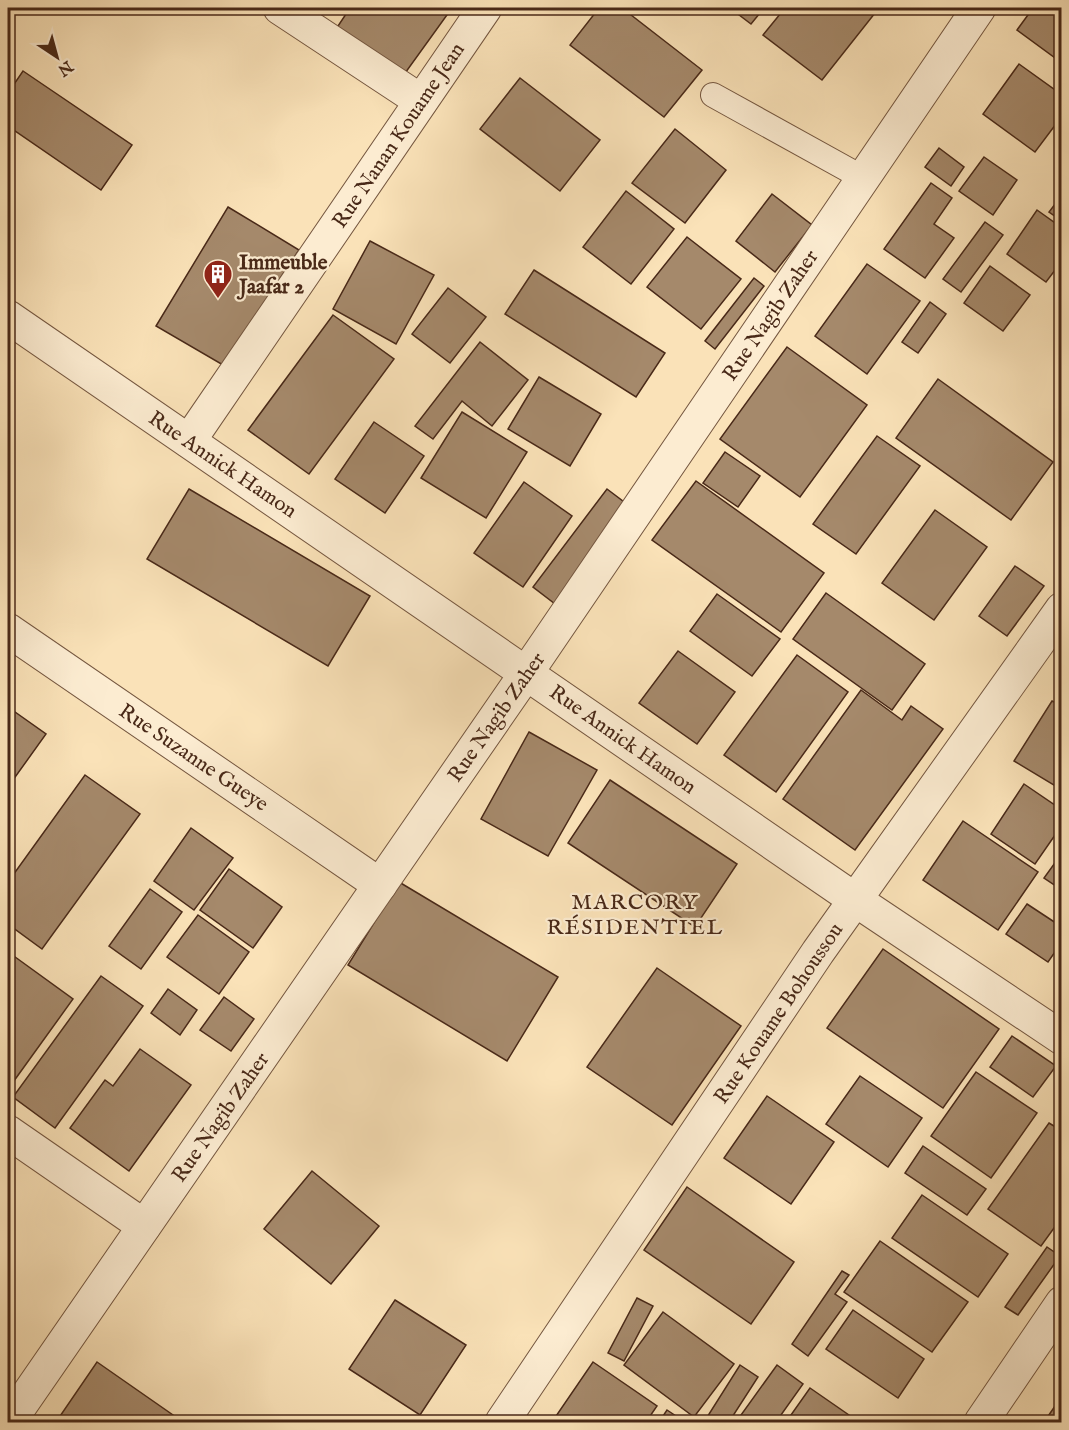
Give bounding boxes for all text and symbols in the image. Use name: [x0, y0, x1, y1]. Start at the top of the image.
north arrow: [27, 27, 87, 87]
street label: Rue Nanan Kouame Jean: [327, 38, 471, 234]
text: N: [53, 55, 77, 80]
street label: Rue Nagib Zaher: [717, 245, 825, 387]
place label: Immeuble Jaafar 2: [236, 250, 328, 301]
building icon: Immeuble Jaafar 2: [202, 258, 234, 300]
street label: Rue Annick Hamon: [143, 406, 302, 525]
street label: Rue Nagib Zaher: [442, 647, 552, 788]
street label: Rue Annick Hamon: [543, 679, 701, 801]
street label: Rue Suzanne Gueye: [113, 698, 274, 819]
district label: MARCORY RÉSIDENTIEL: [546, 889, 724, 942]
street label: Rue Kouame Bohoussou: [709, 918, 850, 1110]
street label: Rue Nagib Zaher: [166, 1047, 276, 1188]

